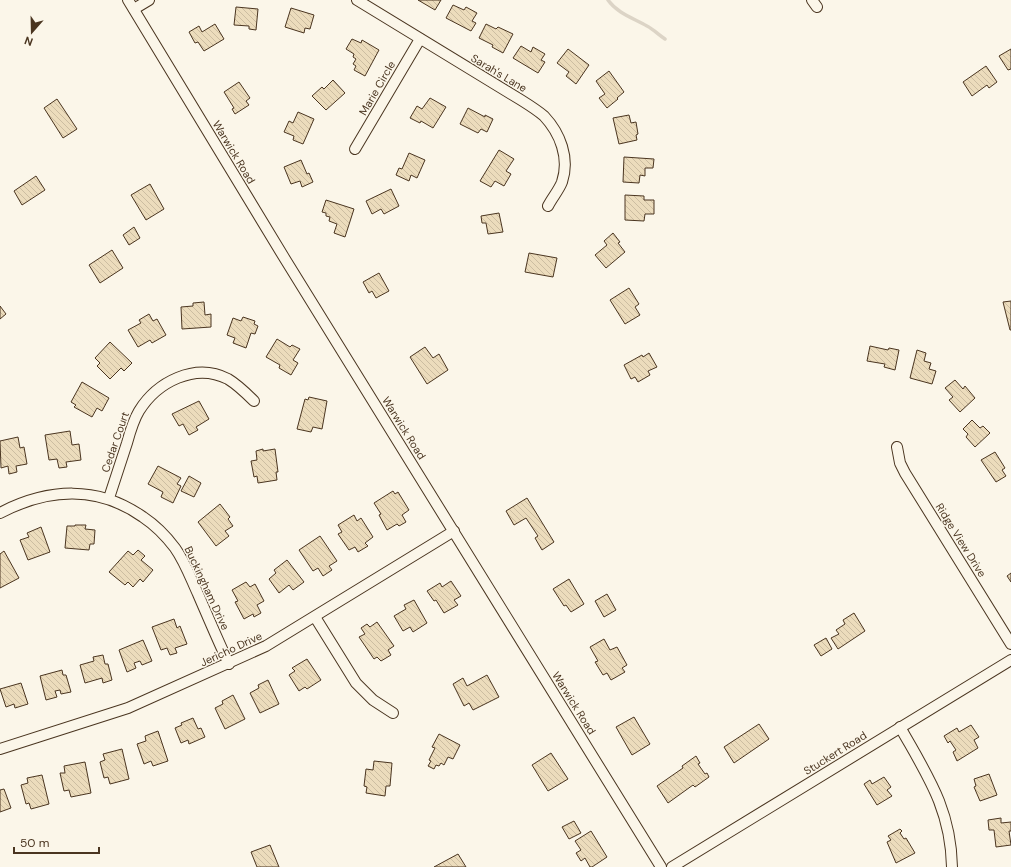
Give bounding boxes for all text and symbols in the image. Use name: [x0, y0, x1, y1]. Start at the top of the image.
north arrow: [12, 12, 52, 52]
text: N: [22, 33, 35, 49]
street label: Sarah's Lane: [469, 51, 529, 95]
street label: Marie Circle: [356, 58, 398, 118]
street label: Warwick Road: [210, 118, 258, 186]
street label: Warwick Road: [379, 394, 429, 462]
street label: Cedar Court: [98, 410, 132, 474]
street label: Ridge View Drive: [933, 500, 989, 580]
street label: Buckingham Drive: [181, 544, 233, 632]
street label: Jericho Drive: [198, 629, 264, 669]
street label: Warwick Road: [549, 669, 599, 737]
street label: Stuckert Road: [801, 728, 869, 778]
scale bar: [14, 829, 99, 855]
text: 50 m: [20, 835, 49, 851]

